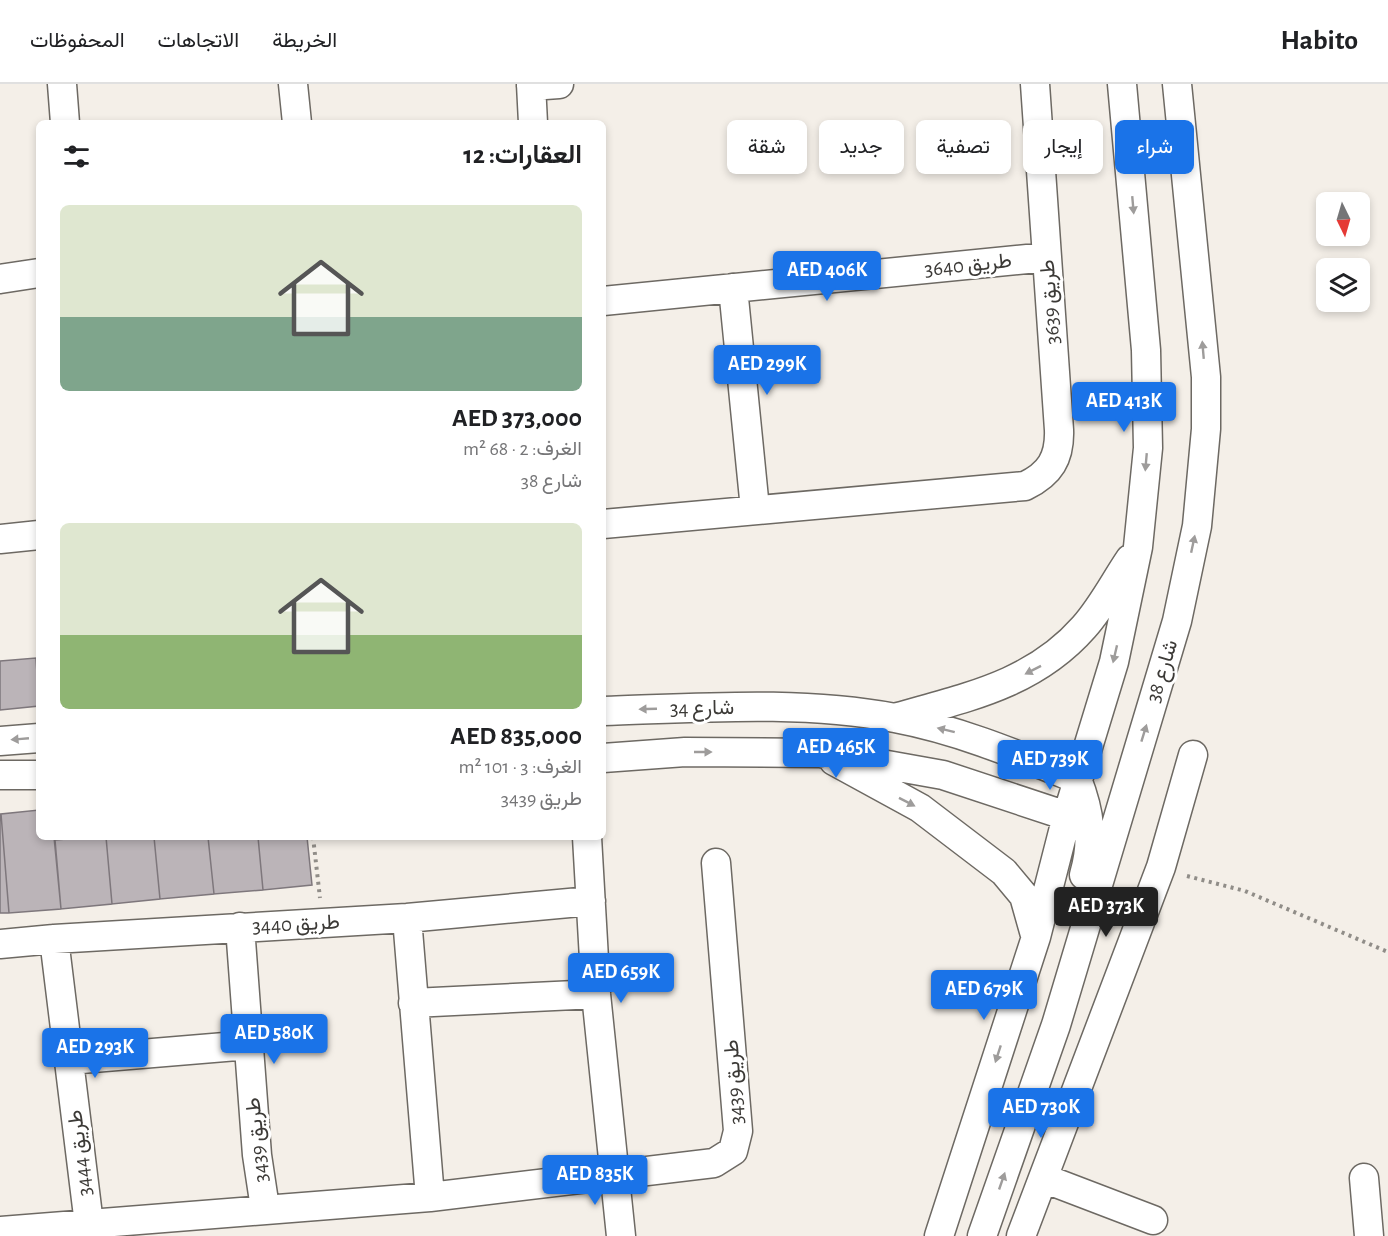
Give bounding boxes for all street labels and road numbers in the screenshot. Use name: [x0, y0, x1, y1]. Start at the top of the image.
street label: طريق 3640: [923, 250, 1013, 282]
street label: طريق 3639: [1037, 259, 1065, 345]
street label: شارع 38: [1143, 637, 1184, 706]
street label: شارع 34: [670, 697, 734, 722]
street label: طريق 3440: [252, 911, 341, 939]
street label: طريق 3439: [721, 1039, 749, 1125]
street label: طريق 3439: [242, 1096, 274, 1184]
street label: طريق 3444: [64, 1108, 98, 1197]

